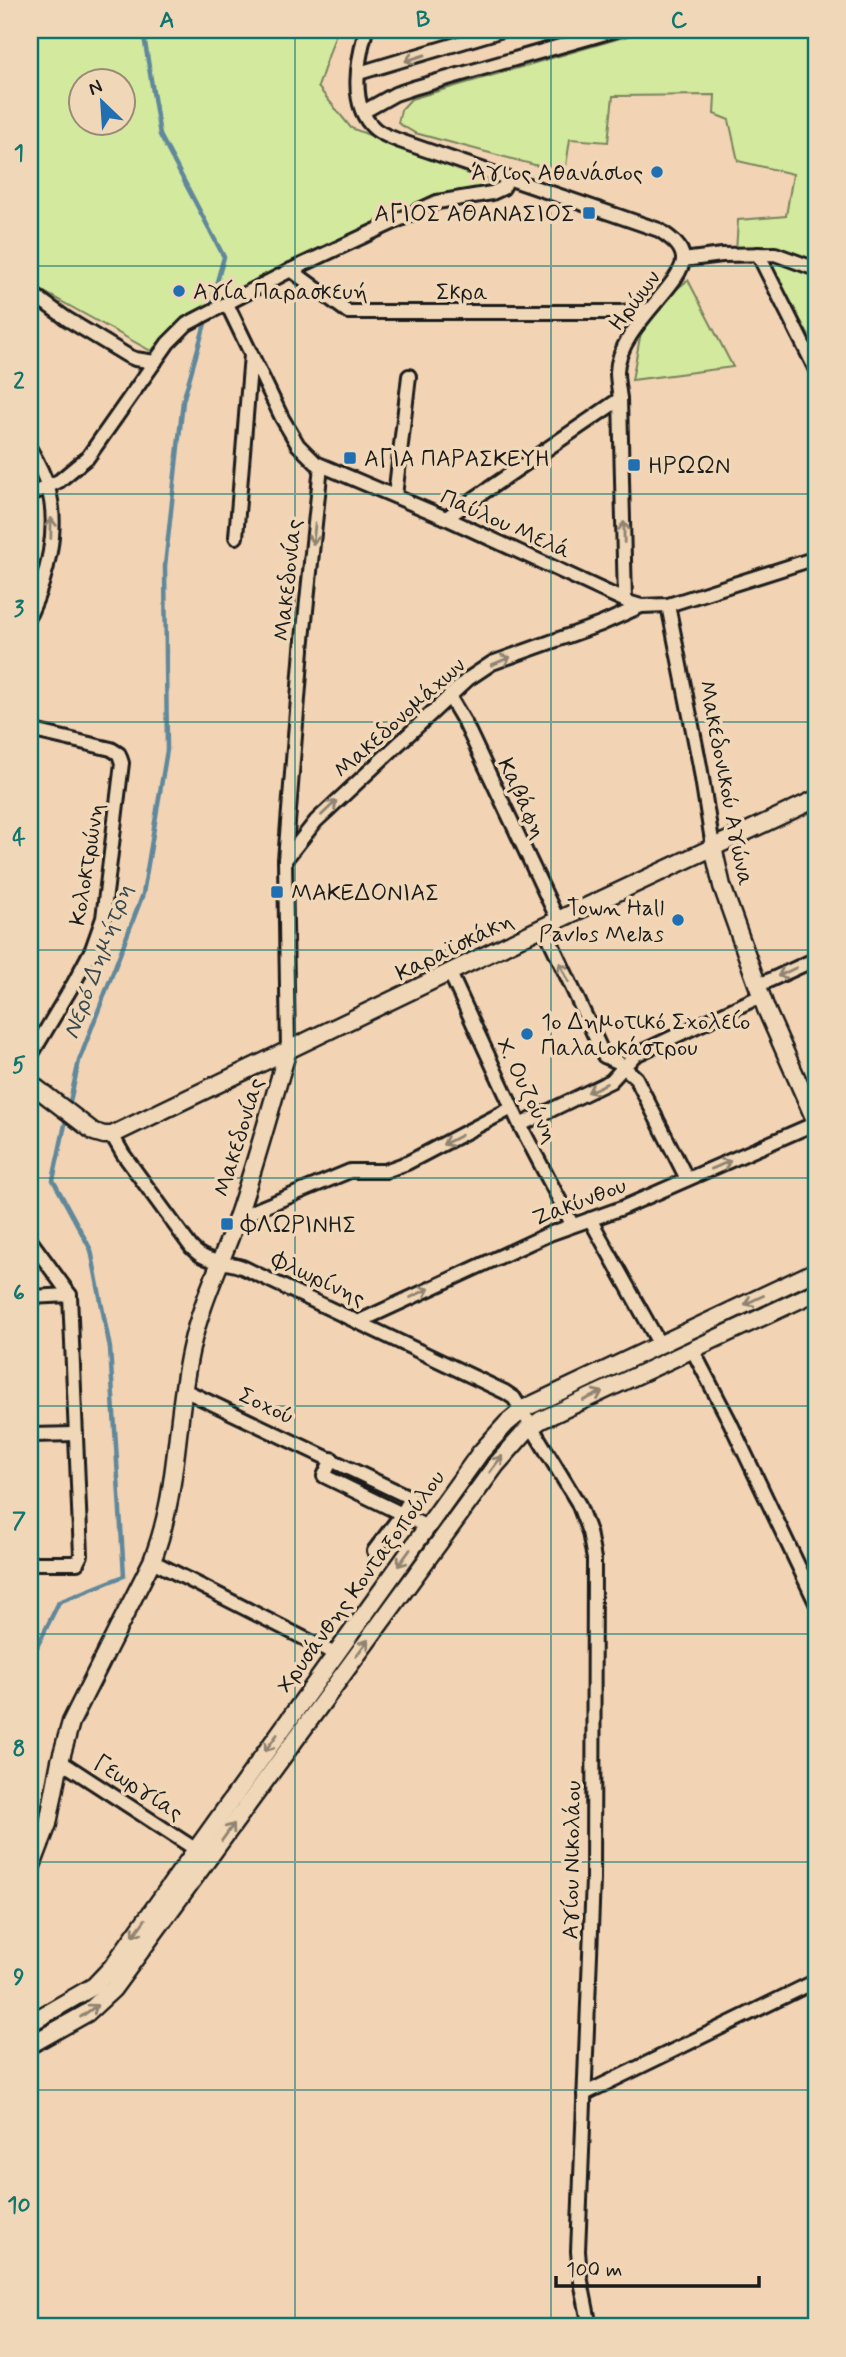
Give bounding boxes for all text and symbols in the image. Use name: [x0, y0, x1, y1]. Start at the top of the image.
text: A: [159, 6, 175, 36]
text: B: [416, 6, 431, 36]
text: C: [671, 6, 688, 36]
one-way arrow: [404, 52, 426, 65]
north arrow: [66, 66, 136, 136]
text: N: [84, 74, 106, 102]
text: 1: [14, 139, 24, 169]
place label: Άγιος Αθανάσιος: [471, 159, 643, 189]
marker: Άγιος Αθανάσιος: [649, 164, 665, 180]
place label: ΑΓΙΟΣ ΑΘΑΝΑΣΙΟΣ: [374, 200, 575, 230]
marker: ΑΓΙΟΣ ΑΘΑΝΑΣΙΟΣ: [581, 205, 597, 221]
street label: Ηρώων: [603, 265, 668, 338]
place label: Αγία Παρασκευή: [193, 278, 368, 308]
street label: Σκρα: [436, 278, 488, 308]
marker: Αγία Παρασκευή: [171, 283, 187, 299]
text: 2: [13, 367, 25, 397]
place label: ΑΓΙΑ ΠΑΡΑΣΚΕΥΗ: [364, 445, 550, 475]
marker: ΑΓΙΑ ΠΑΡΑΣΚΕΥΗ: [342, 450, 358, 466]
place label: ΗΡΩΩΝ: [648, 452, 730, 482]
marker: ΗΡΩΩΝ: [626, 457, 642, 473]
street label: Παύλου Μελά: [435, 483, 575, 567]
one-way arrow: [45, 517, 58, 540]
street label: Μακεδονίας: [268, 518, 310, 643]
one-way arrow: [617, 521, 631, 544]
one-way arrow: [307, 522, 320, 545]
text: 3: [14, 595, 25, 625]
street label: Μακεδονομάχων: [328, 651, 473, 786]
one-way arrow: [489, 653, 511, 666]
street label: Μακεδονικού Αγώνα: [690, 678, 760, 889]
street label: Καβάφη: [489, 754, 553, 844]
one-way arrow: [320, 800, 337, 817]
street label: Κολοκτρώνη: [63, 801, 112, 928]
text: 4: [12, 823, 26, 853]
place label: ΜΑΚΕΔΟΝΙΑΣ: [291, 879, 439, 909]
water label: Νερό Δημήτρη: [56, 880, 141, 1043]
marker: ΜΑΚΕΔΟΝΙΑΣ: [269, 884, 285, 900]
place label: Town Hall Pavlos Melas: [539, 894, 664, 950]
street label: Καραϊσκάκη: [391, 906, 519, 989]
marker: Town Hall Pavlos Melas: [670, 912, 686, 928]
one-way arrow: [557, 962, 571, 983]
one-way arrow: [777, 966, 798, 979]
place label: 1ο Δημοτικό Σχολείο Παλαιοκάστρου: [541, 1008, 750, 1064]
marker: 1ο Δημοτικό Σχολείο Παλαιοκάστρου: [519, 1026, 535, 1042]
street label: Χ. Ουζούνη: [488, 1034, 564, 1148]
text: 5: [12, 1051, 26, 1081]
street label: Μακεδονίας: [208, 1075, 272, 1201]
one-way arrow: [587, 1082, 608, 1095]
one-way arrow: [442, 1133, 462, 1147]
one-way arrow: [710, 1158, 731, 1171]
street label: Ζακύνθου: [528, 1171, 631, 1234]
place label: ΦΛΩΡΙΝΗΣ: [240, 1211, 357, 1241]
marker: ΦΛΩΡΙΝΗΣ: [219, 1216, 235, 1232]
street label: Φλωρίνης: [266, 1245, 370, 1315]
text: 6: [13, 1279, 25, 1309]
one-way arrow: [409, 1286, 430, 1299]
one-way arrow: [744, 1294, 766, 1307]
street label: Σοχού: [233, 1381, 299, 1433]
one-way arrow: [581, 1389, 603, 1402]
one-way arrow: [489, 1456, 504, 1474]
street label: Χρυσάνθης Κονταξοπούλου: [270, 1465, 453, 1700]
text: 7: [12, 1507, 26, 1537]
one-way arrow: [397, 1549, 412, 1568]
one-way arrow: [355, 1639, 369, 1658]
one-way arrow: [264, 1733, 278, 1752]
text: 8: [13, 1735, 25, 1765]
street label: Γεωργίας: [87, 1749, 188, 1829]
street label: Αγίου Νικολάου: [557, 1780, 589, 1940]
one-way arrow: [221, 1823, 235, 1842]
one-way arrow: [132, 1918, 146, 1937]
text: 9: [13, 1963, 25, 1993]
one-way arrow: [79, 2004, 98, 2018]
text: 10: [7, 2191, 31, 2221]
scale bar: [556, 2245, 758, 2289]
text: 100 m: [566, 2256, 622, 2284]

